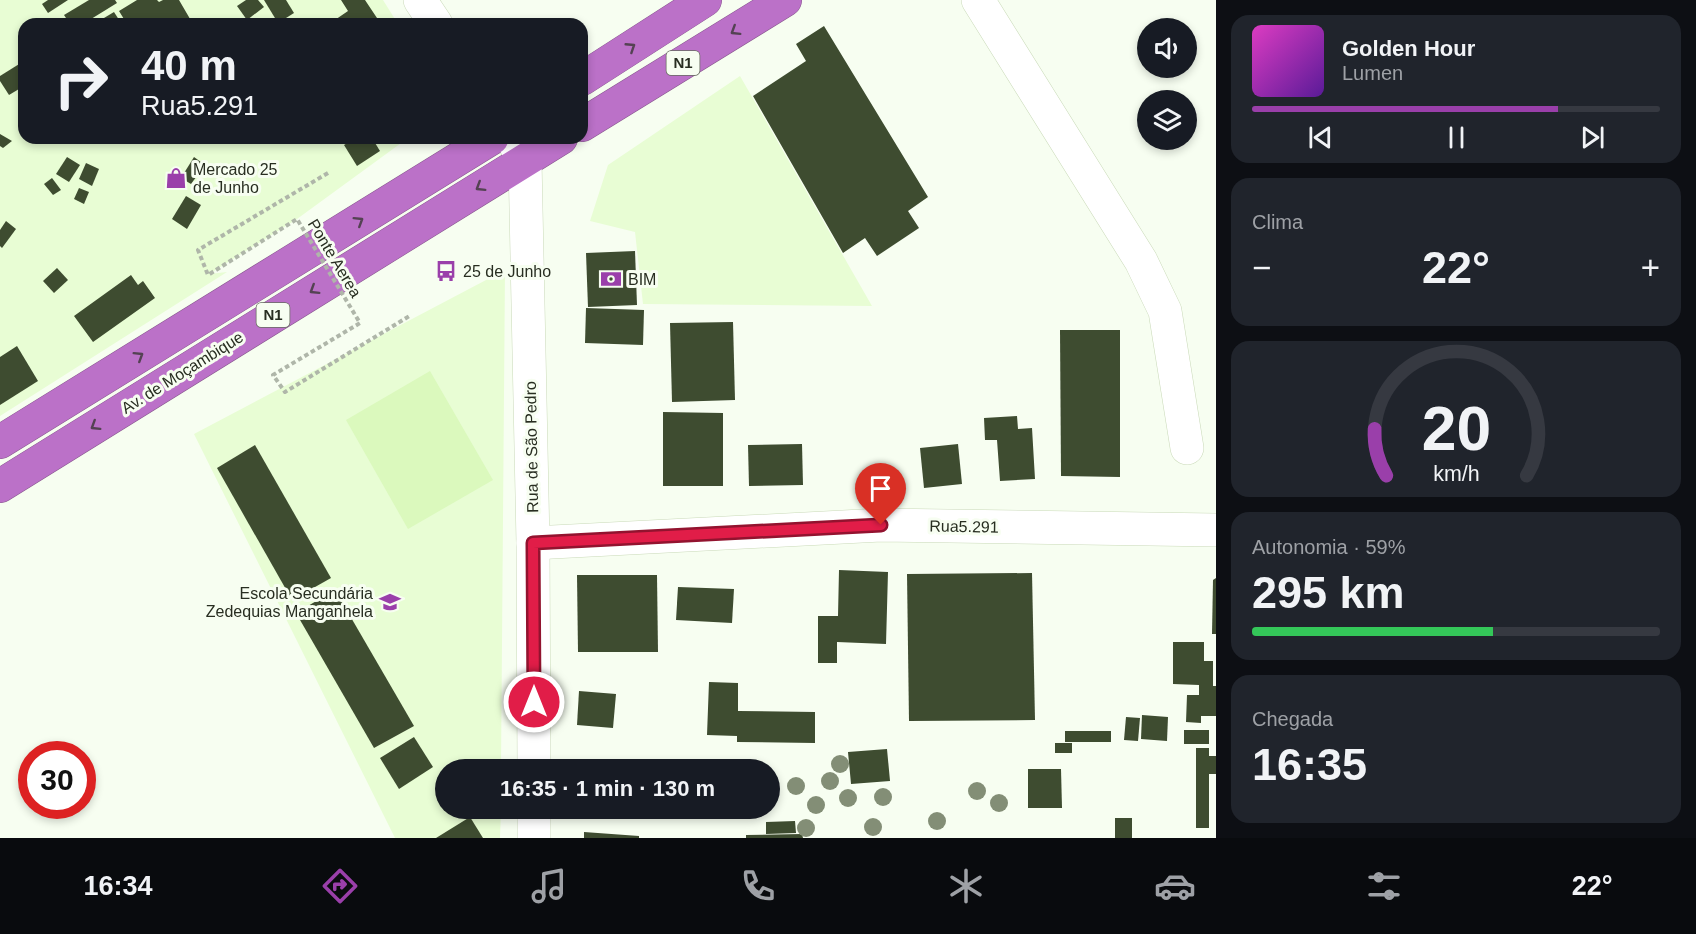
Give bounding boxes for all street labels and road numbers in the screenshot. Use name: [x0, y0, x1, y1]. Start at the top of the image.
road number: N1: [666, 51, 700, 75]
street label: Ponte Aerea: [305, 216, 365, 300]
road number: N1: [256, 303, 290, 327]
street label: Av. de Moçambique: [118, 328, 246, 417]
street label: Rua de São Pedro: [522, 381, 541, 513]
street label: Rua5.291: [929, 517, 999, 536]

